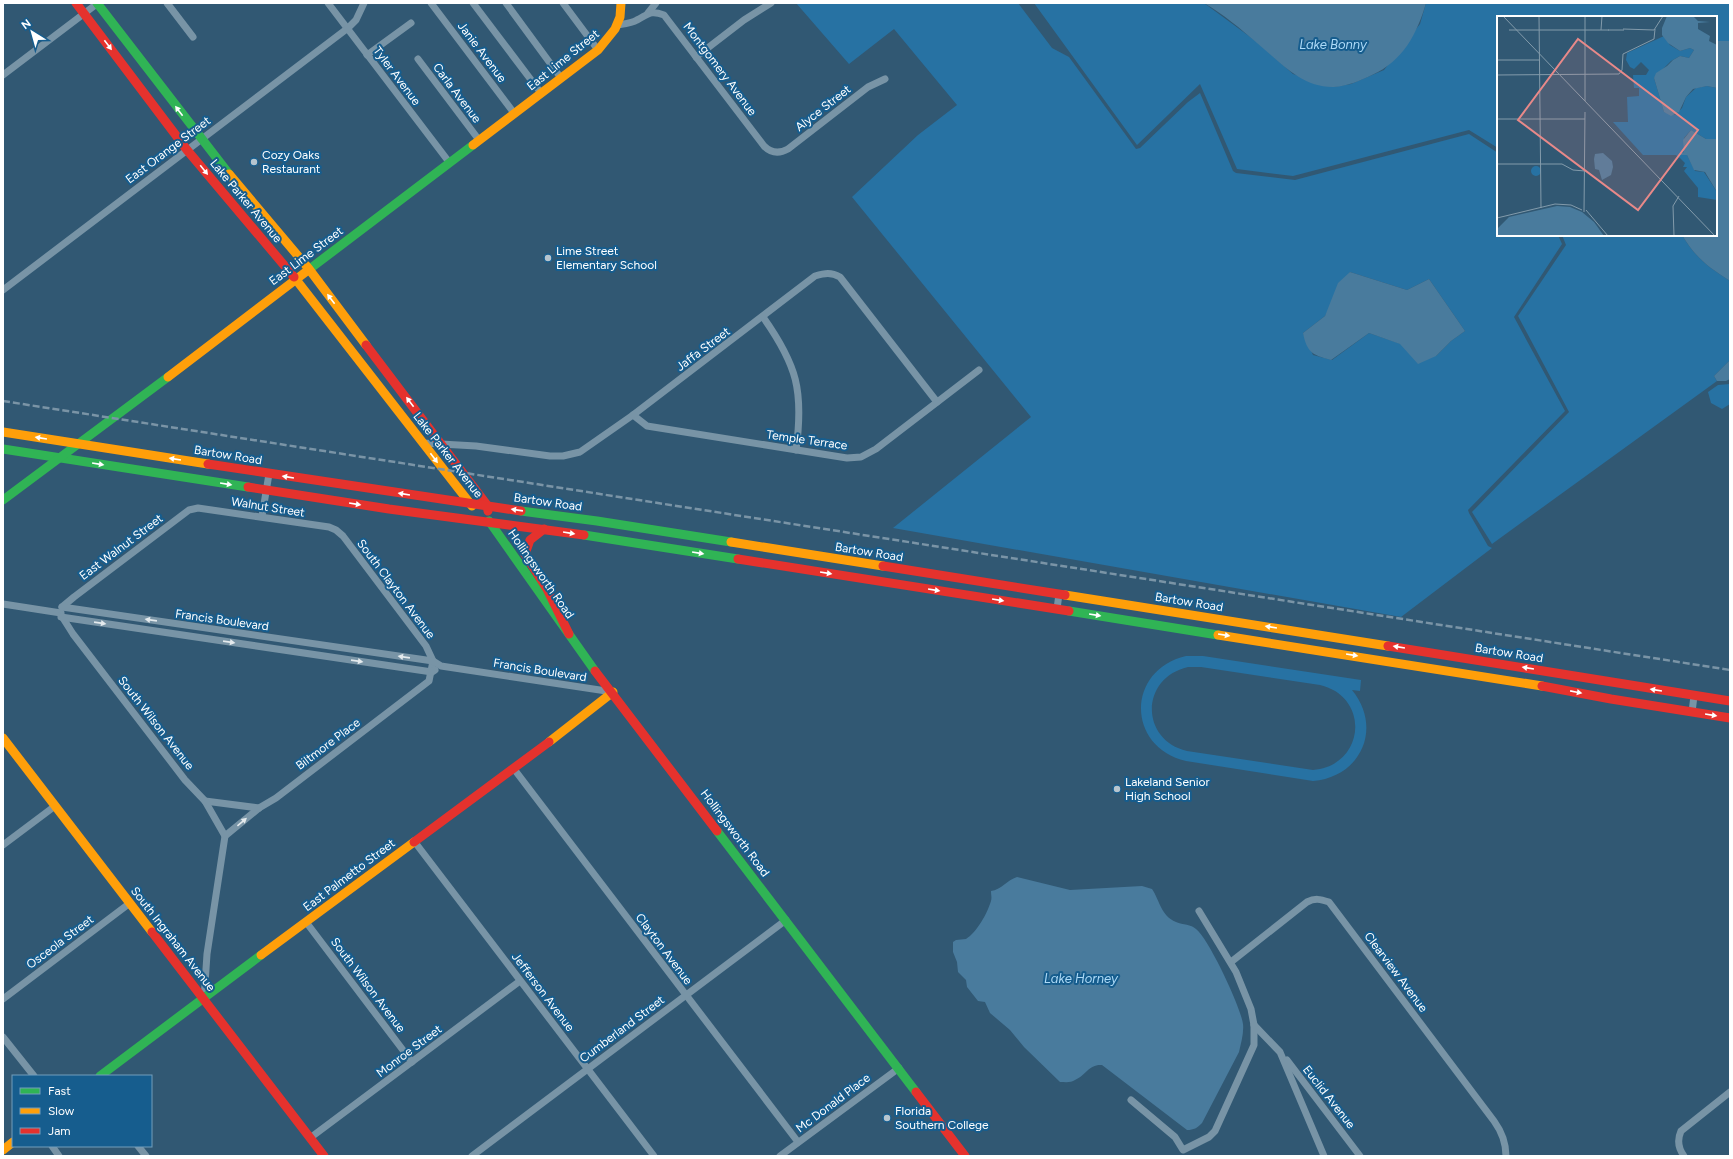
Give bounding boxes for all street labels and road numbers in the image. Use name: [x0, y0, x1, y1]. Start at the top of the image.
street label: Janie Avenue: [455, 19, 509, 85]
street label: Montgomery Avenue: [680, 20, 760, 119]
street label: East Lime Street: [524, 26, 602, 93]
street label: Tyler Avenue: [370, 44, 424, 108]
street label: Carla Avenue: [430, 60, 484, 126]
street label: Alyce Street: [792, 82, 854, 134]
street label: East Orange Street: [123, 113, 214, 186]
street label: Lake Parker Avenue: [207, 157, 285, 246]
street label: East Lime Street: [266, 223, 346, 288]
street label: Jaffa Street: [673, 324, 733, 374]
street label: Lake Parker Avenue: [410, 410, 486, 501]
street label: Temple Terrace: [766, 427, 849, 453]
street label: Bartow Road: [193, 443, 263, 467]
street label: Bartow Road: [513, 490, 583, 514]
street label: Walnut Street: [230, 494, 306, 520]
street label: East Walnut Street: [77, 511, 166, 583]
street label: Hollingsworth Road: [505, 527, 577, 621]
street label: South Clayton Avenue: [354, 537, 438, 642]
street label: Bartow Road: [834, 540, 904, 564]
street label: Bartow Road: [1154, 590, 1224, 614]
street label: Francis Boulevard: [174, 606, 270, 634]
street label: Bartow Road: [1474, 641, 1544, 665]
street label: Francis Boulevard: [492, 656, 588, 684]
street label: South Wilson Avenue: [115, 673, 197, 773]
street label: Biltmore Place: [293, 715, 363, 773]
street label: Hollingsworth Road: [698, 787, 772, 879]
street label: East Palmetto Street: [300, 836, 398, 914]
street label: South Ingraham Avenue: [128, 884, 218, 994]
street label: Clayton Avenue: [633, 911, 696, 988]
street label: Osceola Street: [24, 912, 97, 972]
street label: Clearview Avenue: [1361, 929, 1431, 1015]
street label: South Wilson Avenue: [328, 935, 408, 1035]
street label: Jefferson Avenue: [509, 950, 577, 1034]
street label: Cumberland Street: [577, 992, 667, 1065]
street label: Monroe Street: [374, 1022, 445, 1080]
street label: Euclid Avenue: [1300, 1063, 1358, 1132]
street label: Mc Donald Place: [793, 1070, 873, 1135]

